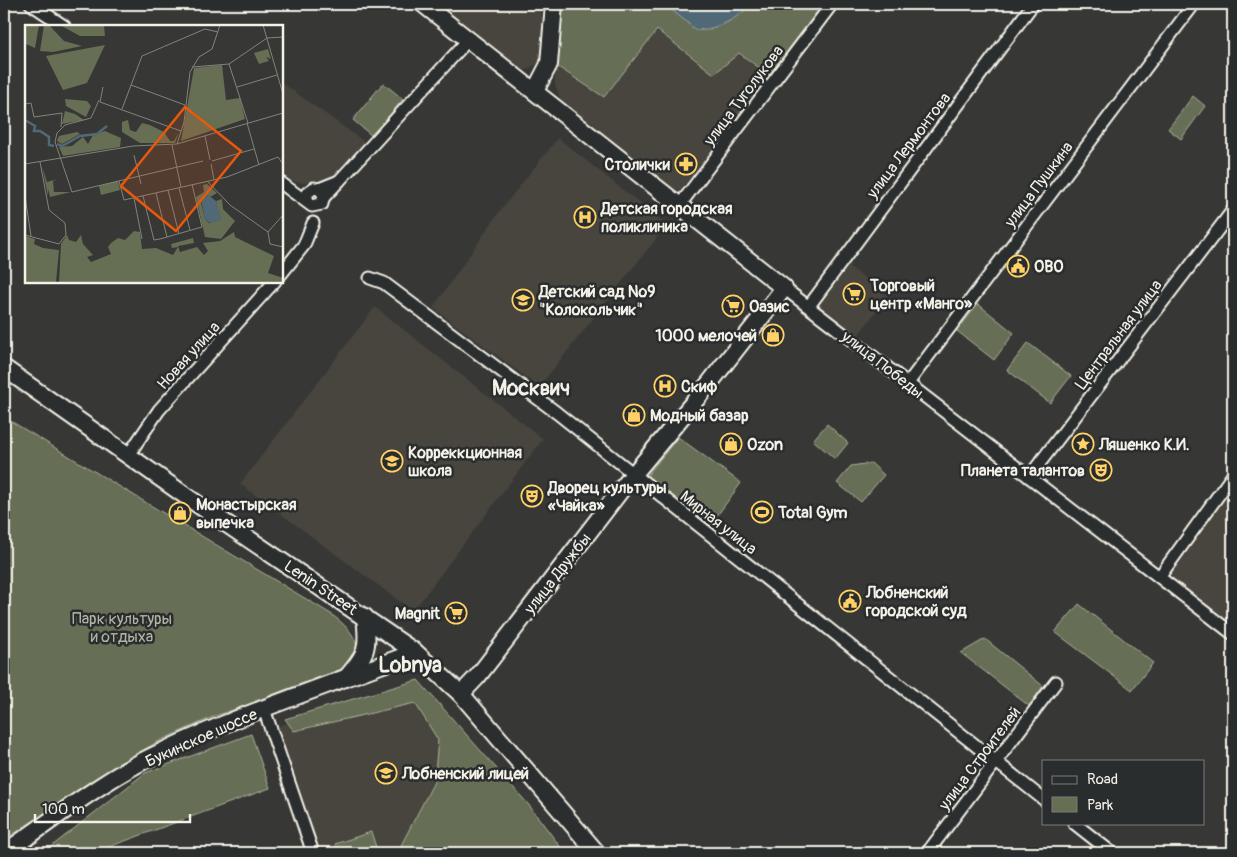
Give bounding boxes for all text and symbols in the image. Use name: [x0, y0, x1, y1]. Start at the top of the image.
inset map: [25, 25, 282, 282]
street label: улица Туголукова: [699, 41, 788, 151]
street label: улица Лермонтова: [862, 89, 955, 203]
street label: улица Пушкина: [1000, 138, 1077, 232]
pharmacy icon: Столички: [674, 152, 698, 176]
place label: Столички: [605, 155, 671, 175]
place label: Детская городская поликлиника: [600, 199, 733, 237]
hospital icon: Детская городская поликлиника: [573, 205, 597, 229]
public building icon: ОВО: [1006, 254, 1030, 278]
place label: ОВО: [1034, 257, 1063, 277]
place label: Торговый центр «Манго»: [869, 276, 973, 314]
street label: Центральная улица: [1071, 276, 1167, 393]
place label: Детский сад №9 "Колокольчик": [538, 282, 655, 320]
supermarket icon: Торговый центр «Манго»: [842, 282, 866, 306]
school or university icon: Детский сад №9 "Колокольчик": [511, 288, 535, 312]
supermarket icon: Оазис: [721, 294, 745, 318]
place label: Оазис: [749, 297, 790, 317]
street label: Новая улица: [153, 317, 225, 394]
shop icon: 1000 мелочей: [761, 323, 785, 347]
place label: 1000 мелочей: [655, 326, 757, 346]
street label: улица Победы: [837, 326, 927, 403]
hospital icon: Скиф: [653, 374, 677, 398]
district label: Москвич: [492, 375, 570, 402]
place label: Скиф: [681, 377, 718, 397]
shop icon: Модный базар: [622, 403, 646, 427]
place label: Модный базар: [650, 406, 749, 426]
shop icon: Ozon: [719, 432, 743, 456]
place icon: Ляшенко К.И.: [1071, 432, 1095, 456]
place label: Ozon: [747, 435, 783, 455]
place label: Ляшенко К.И.: [1098, 435, 1189, 455]
place label: Корреккционная школа: [408, 443, 522, 481]
school or university icon: Корреккционная школа: [380, 449, 404, 473]
theatre icon: Планета талантов: [1089, 458, 1113, 482]
place label: Планета талантов: [961, 461, 1085, 481]
place label: Дворец культуры «Чайка»: [547, 478, 667, 516]
theatre icon: Дворец культуры «Чайка»: [520, 484, 544, 508]
street label: Мирная улица: [676, 486, 761, 559]
place label: Монастырская выпечка: [196, 495, 297, 533]
sports icon: Total Gym: [750, 500, 774, 524]
shop icon: Монастырская выпечка: [168, 501, 192, 525]
place label: Total Gym: [777, 503, 848, 523]
street label: улица Дружбы: [519, 529, 596, 619]
street label: Lenin Street: [280, 556, 361, 620]
place label: Лобненский городской суд: [865, 583, 967, 621]
public building icon: Лобненский городской суд: [838, 589, 862, 613]
supermarket icon: Magnit: [444, 601, 468, 625]
place label: Magnit: [395, 604, 441, 624]
park label: Парк культуры и отдыха: [72, 609, 172, 647]
district label: Lobnya: [378, 652, 442, 679]
street label: улица Строителей: [934, 703, 1025, 815]
street label: Букинское шоссе: [142, 704, 260, 771]
legend: [1042, 760, 1204, 824]
school or university icon: Лобненский лицей: [374, 761, 398, 785]
place label: Лобненский лицей: [401, 764, 529, 784]
text: Road: [1087, 770, 1118, 789]
scale bar: [35, 792, 190, 824]
text: Park: [1087, 796, 1114, 815]
text: 100 m: [42, 800, 85, 819]

